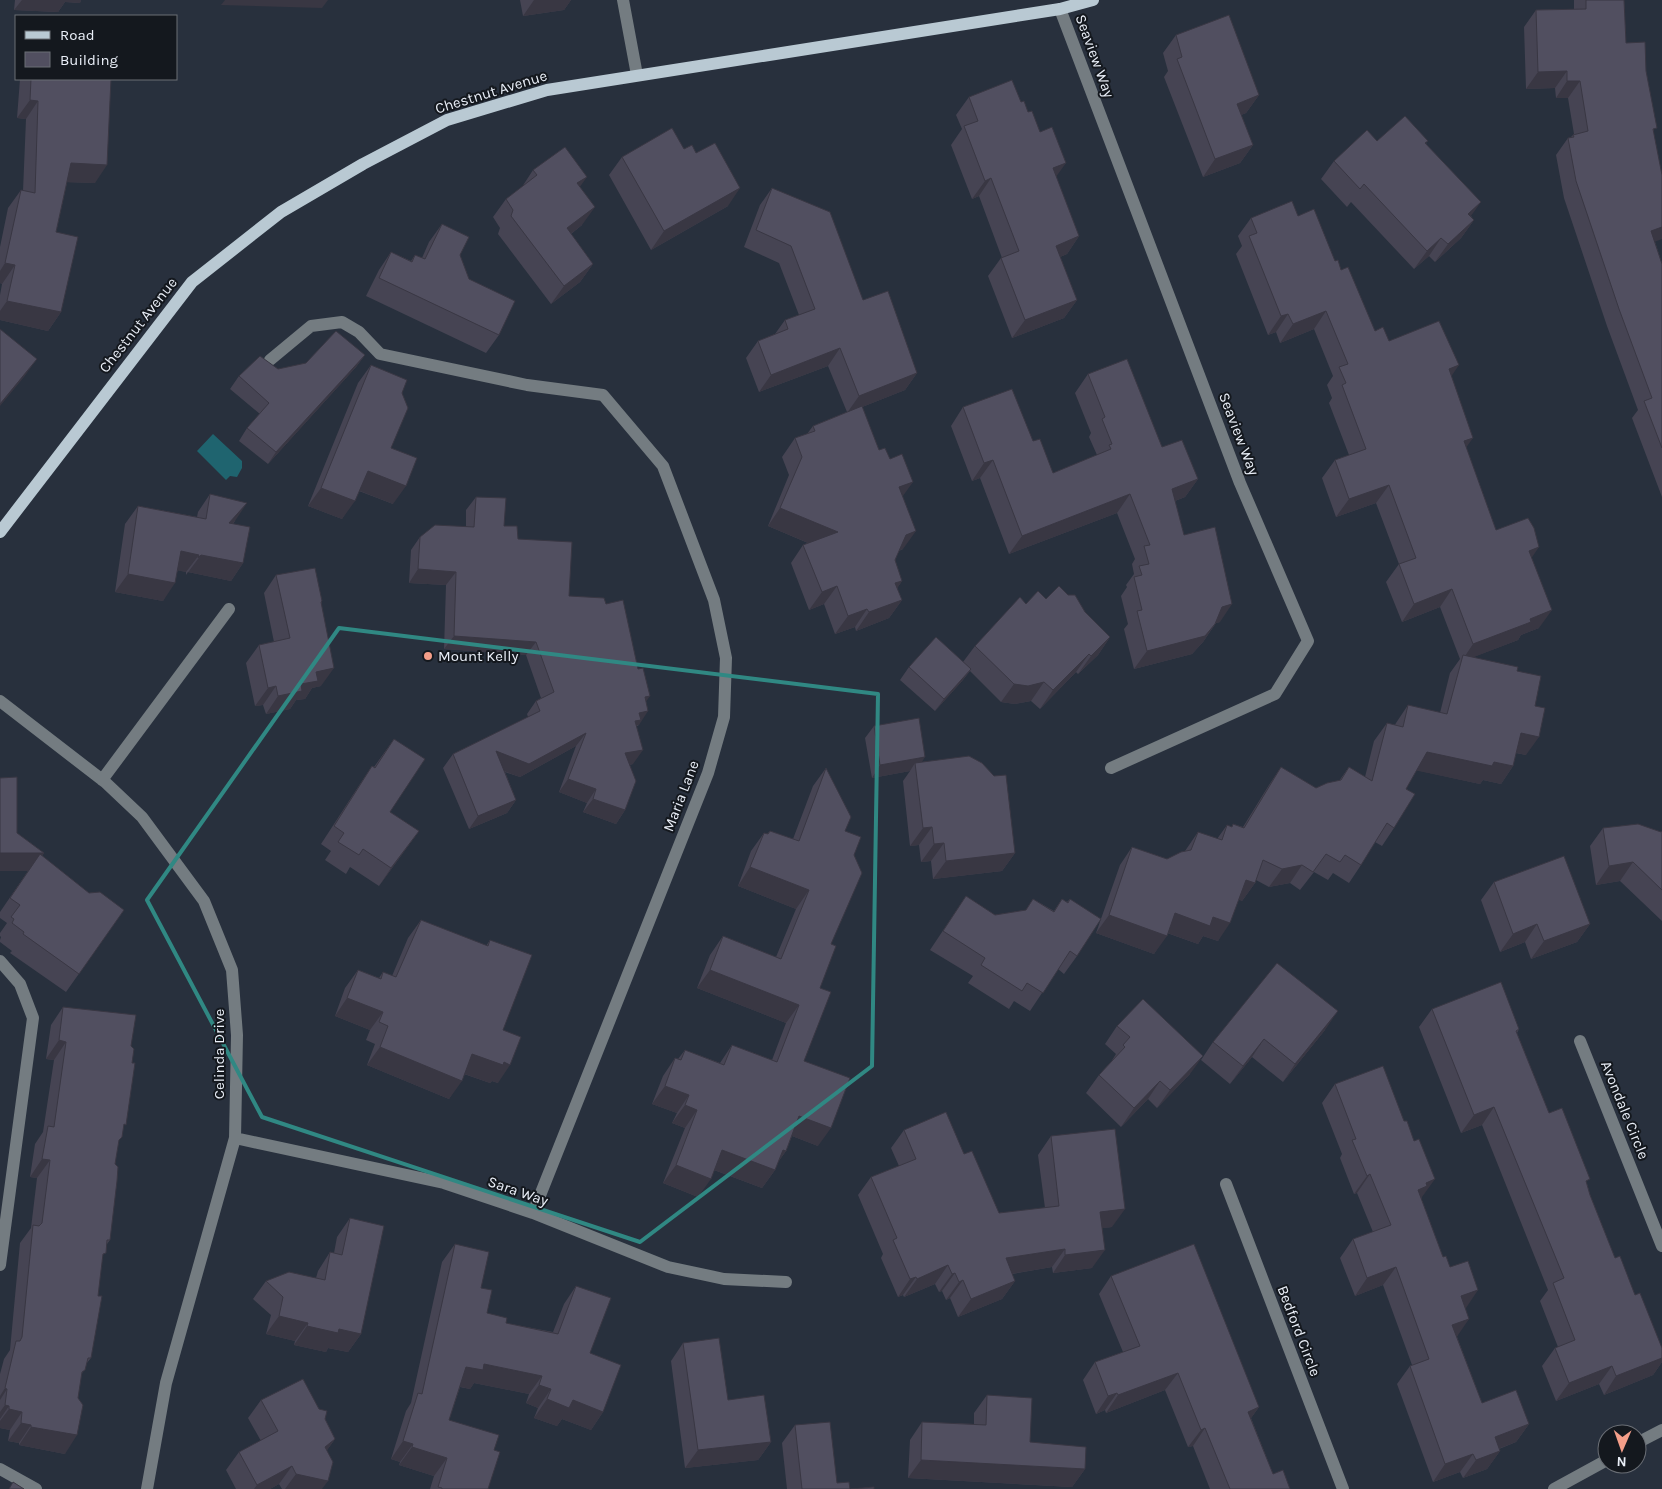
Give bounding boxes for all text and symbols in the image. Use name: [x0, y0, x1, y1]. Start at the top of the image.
street label: Seaview Way: [1072, 12, 1118, 100]
legend: [15, 15, 178, 80]
text: Road: [60, 26, 95, 44]
text: Building: [60, 51, 118, 69]
street label: Chestnut Avenue: [433, 66, 549, 118]
street label: Chestnut Avenue: [95, 274, 181, 376]
street label: Seaview Way: [1215, 390, 1263, 478]
place label: Mount Kelly: [438, 647, 518, 665]
marker: Mount Kelly: [422, 650, 434, 662]
street label: Maria Lane: [659, 758, 703, 834]
street label: Celinda Drive: [210, 1009, 228, 1099]
street label: Avondale Circle: [1597, 1058, 1653, 1162]
street label: Sara Way: [485, 1172, 551, 1210]
street label: Bedford Circle: [1273, 1283, 1325, 1379]
north arrow: [1597, 1424, 1647, 1474]
text: N: [1616, 1453, 1627, 1470]

